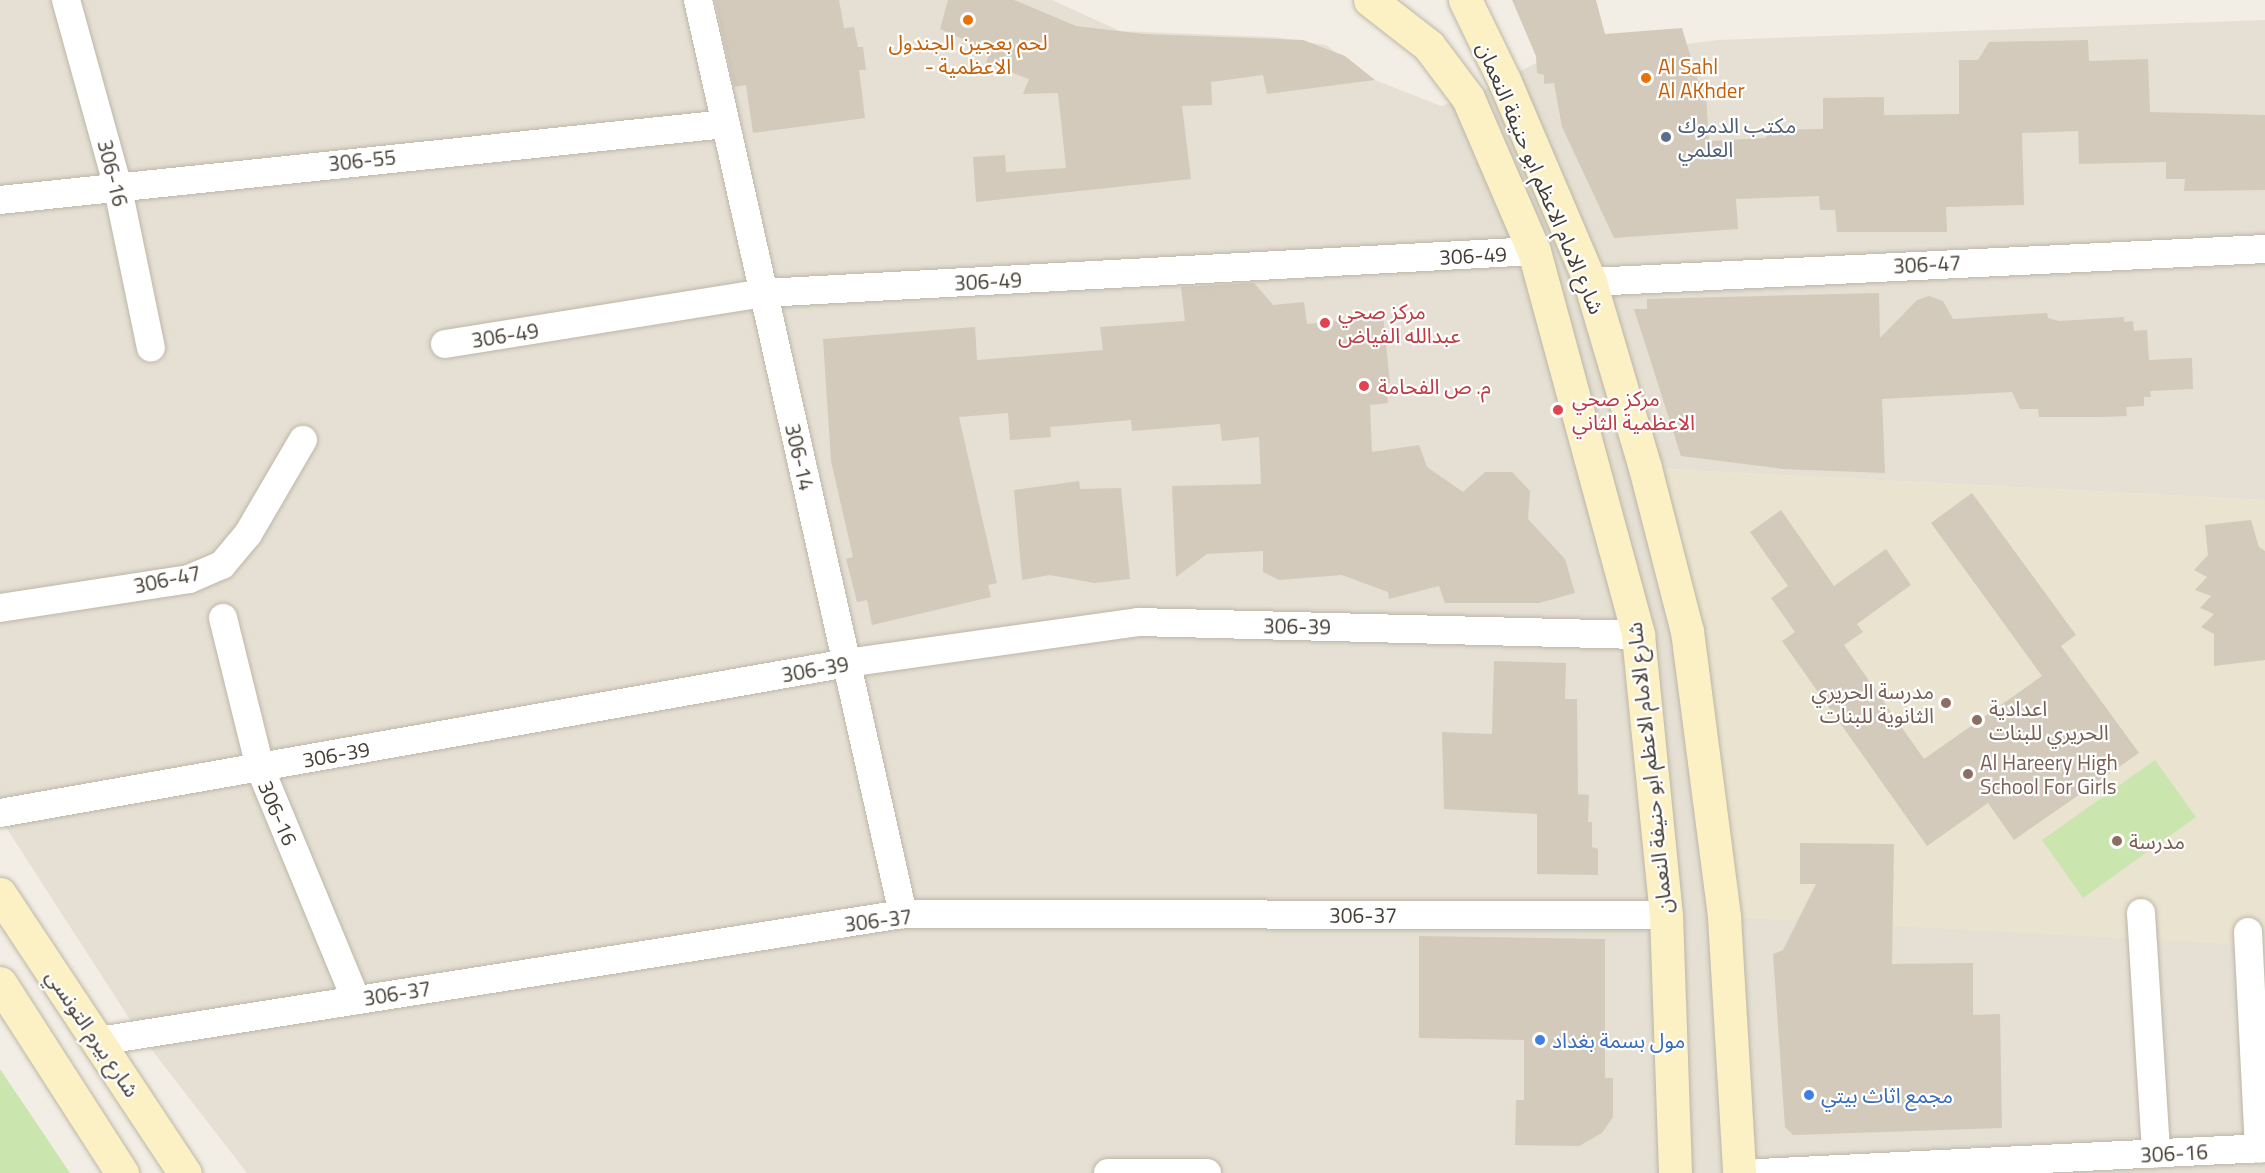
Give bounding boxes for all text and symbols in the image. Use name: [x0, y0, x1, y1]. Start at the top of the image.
marker: لحم بعجين الجندول - الاعظمية: [961, 13, 975, 27]
place label: لحم بعجين الجندول - الاعظمية: [888, 29, 1048, 79]
street label: شارع الامام الاعظم ابو حنيفة النعمان: [1472, 38, 1610, 318]
place label: Al Sahl Al AKhder: [1658, 53, 1745, 103]
marker: Al Sahl Al AKhder: [1639, 71, 1653, 85]
place label: مكتب الدموك العلمي: [1678, 112, 1796, 162]
marker: مكتب الدموك العلمي: [1659, 130, 1673, 144]
street label: 306-16: [93, 137, 133, 209]
street label: 306-55: [327, 144, 397, 176]
street label: 306-49: [1438, 241, 1508, 269]
street label: 306-47: [1892, 250, 1962, 278]
street label: 306-49: [953, 267, 1023, 295]
place label: مركز صحي عبدالله الفياض: [1338, 298, 1461, 348]
marker: مركز صحي عبدالله الفياض: [1316, 314, 1334, 332]
street label: 306-49: [469, 317, 541, 353]
place label: م. ص الفحامة: [1378, 373, 1491, 399]
marker: م. ص الفحامة: [1355, 377, 1373, 395]
place label: مركز صحي الاعظمية الثاني: [1572, 385, 1695, 435]
marker: مركز صحي الاعظمية الثاني: [1549, 401, 1567, 419]
street label: 306-14: [780, 421, 820, 493]
street label: 306-47: [131, 560, 203, 598]
street label: 306-39: [1263, 613, 1331, 639]
street label: شارع الامام الاعظم ابو حنيفة النعمان: [1621, 621, 1677, 915]
street label: 306-39: [779, 651, 851, 687]
place label: مدرسة الحريري الثانوية للبنات: [1811, 678, 1934, 728]
place label: اعدادية الحريري للبنات: [1989, 695, 2109, 745]
marker: مدرسة الحريري الثانوية للبنات: [1939, 696, 1953, 710]
marker: اعدادية الحريري للبنات: [1970, 713, 1984, 727]
street label: 306-39: [300, 736, 372, 772]
place label: Al Hareery High School For Girls: [1980, 749, 2118, 799]
marker: Al Hareery High School For Girls: [1961, 767, 1975, 781]
street label: 306-16: [253, 777, 303, 849]
place label: مدرسة: [2129, 828, 2185, 854]
marker: مدرسة: [2110, 834, 2124, 848]
street label: 306-37: [1329, 902, 1397, 928]
street label: 306-37: [843, 903, 913, 937]
street label: شارع بيرم التونسي: [41, 964, 145, 1102]
street label: 306-37: [361, 975, 433, 1011]
place label: مول بسمة بغداد: [1552, 1027, 1685, 1053]
marker: مول بسمة بغداد: [1533, 1033, 1547, 1047]
place label: مجمع اثاث بيتي: [1821, 1082, 1953, 1108]
marker: مجمع اثاث بيتي: [1802, 1088, 1816, 1102]
street label: 306-16: [2139, 1139, 2209, 1167]

